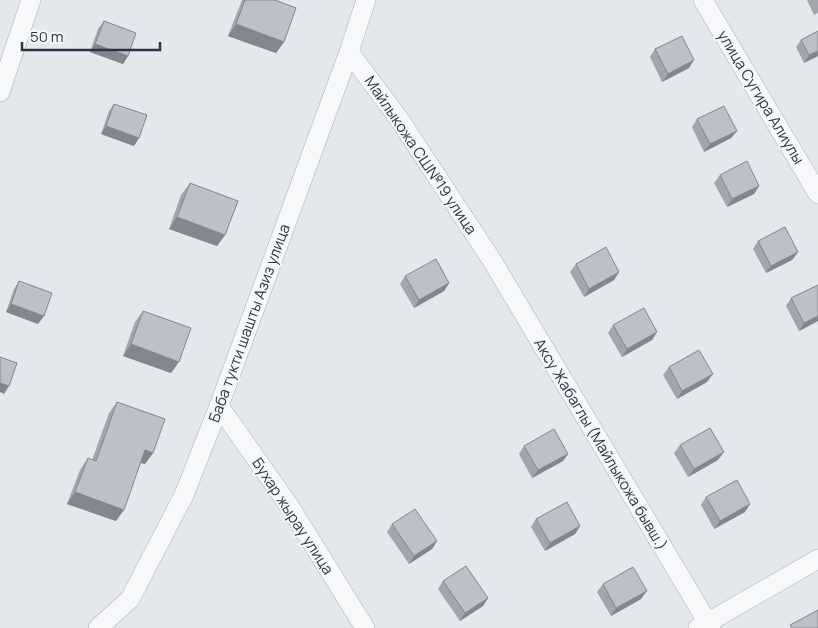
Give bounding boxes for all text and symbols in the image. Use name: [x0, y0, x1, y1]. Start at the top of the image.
scale bar: [22, 20, 160, 52]
text: 50 m: [30, 26, 64, 47]
street label: улица Сугира Алиулы: [713, 26, 809, 168]
street label: Майлыкожа СШ№19 улица: [360, 72, 482, 238]
street label: Баба тукти шашты Азиз улица: [203, 221, 295, 425]
street label: Аксу Жабаглы (Майлыкожа бывш.): [529, 334, 673, 554]
street label: Бухар жырау улица: [247, 454, 339, 578]

